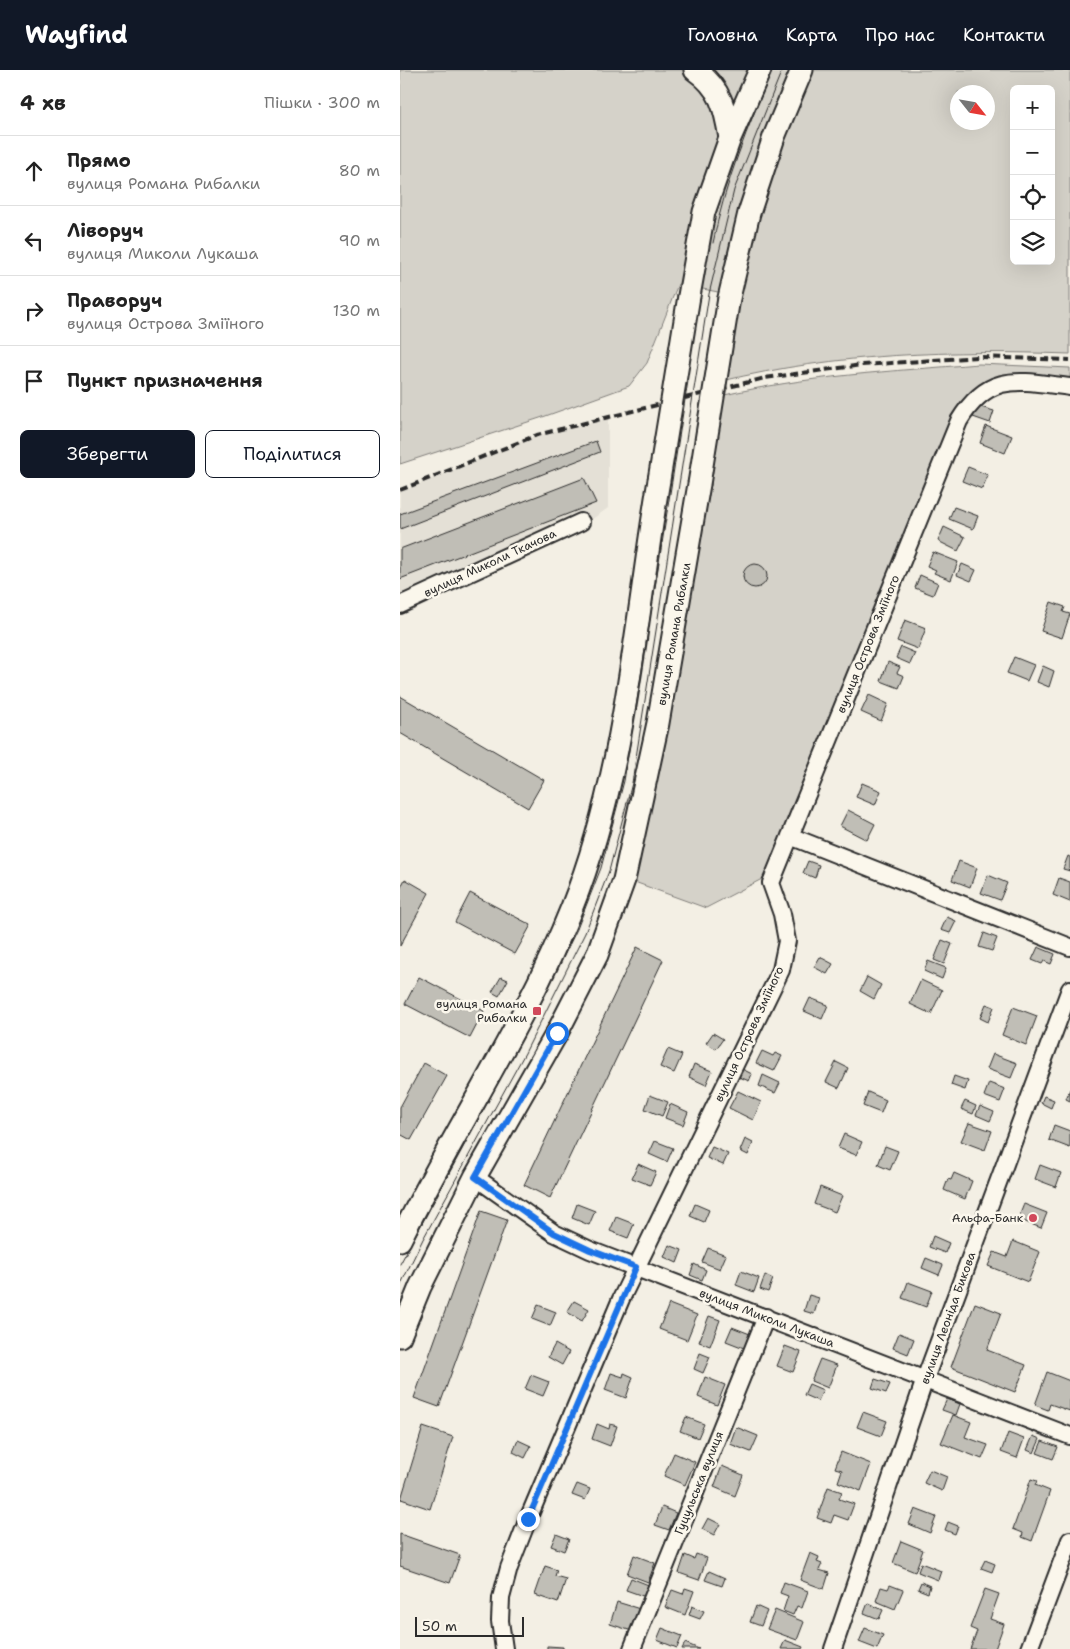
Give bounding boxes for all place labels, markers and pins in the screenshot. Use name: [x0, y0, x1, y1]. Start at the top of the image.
place label: вулиця Романа Рибалки: [436, 996, 528, 1026]
marker: вулиця Романа Рибалки: [531, 1005, 543, 1017]
place label: Альфа-Банк: [952, 1210, 1024, 1226]
marker: Альфа-Банк: [1027, 1212, 1039, 1224]

